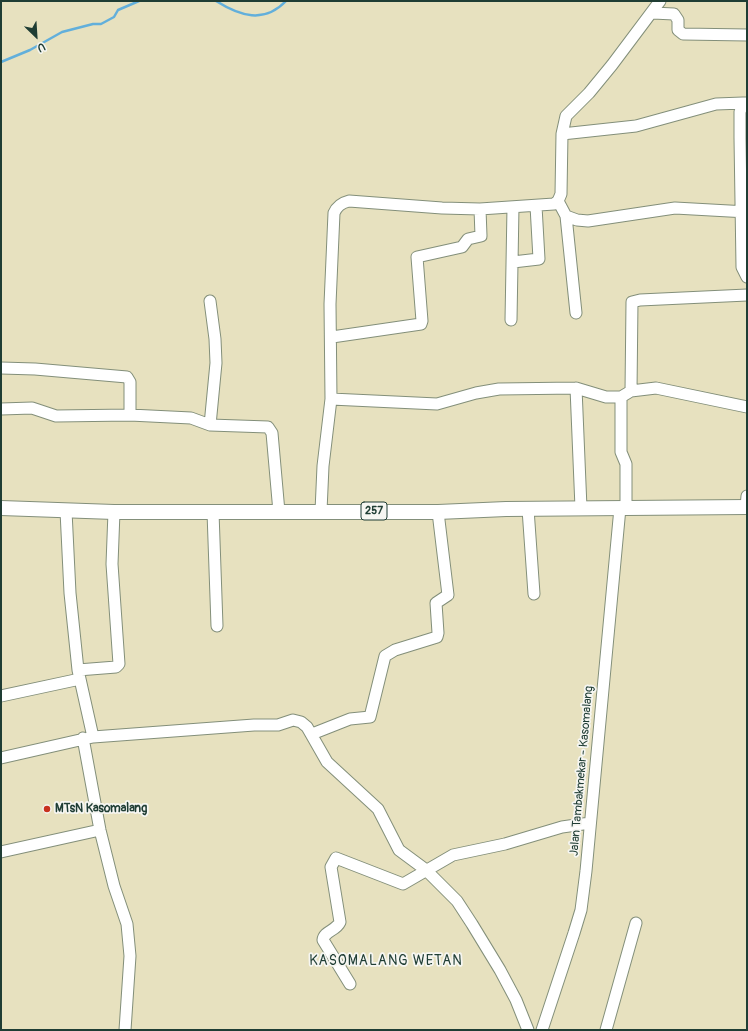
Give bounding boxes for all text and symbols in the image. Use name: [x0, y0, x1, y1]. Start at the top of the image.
north arrow: [16, 16, 56, 56]
text: U: [35, 40, 47, 55]
road number: 257: [361, 502, 387, 520]
street label: Jalan Tambakmekar - Kasomalang: [567, 685, 597, 857]
place label: MTsN Kasomalang: [55, 802, 147, 816]
marker: MTsN Kasomalang: [42, 804, 52, 814]
district label: KASOMALANG WETAN: [309, 953, 463, 969]

